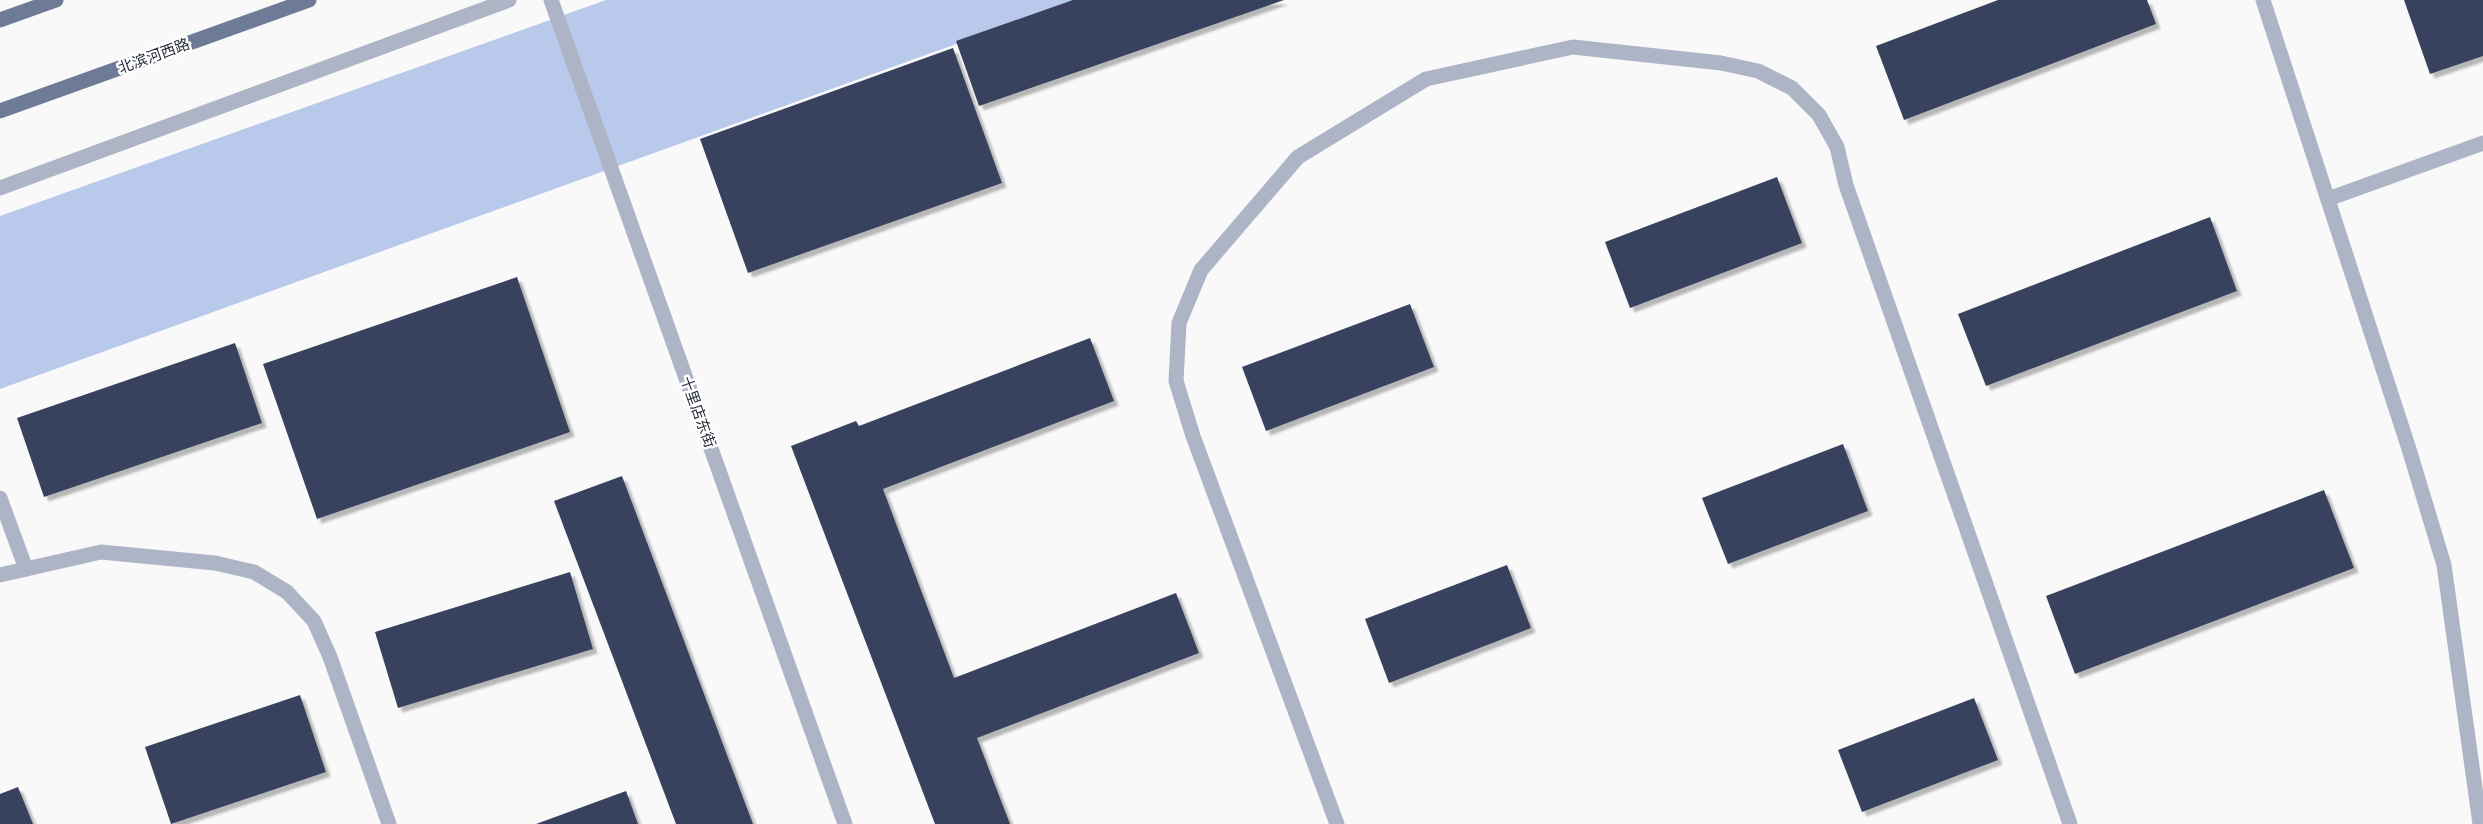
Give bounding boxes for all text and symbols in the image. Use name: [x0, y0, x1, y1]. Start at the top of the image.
street label: 北滨河西路: [116, 35, 192, 76]
street label: 十里店东街: [678, 374, 719, 450]

